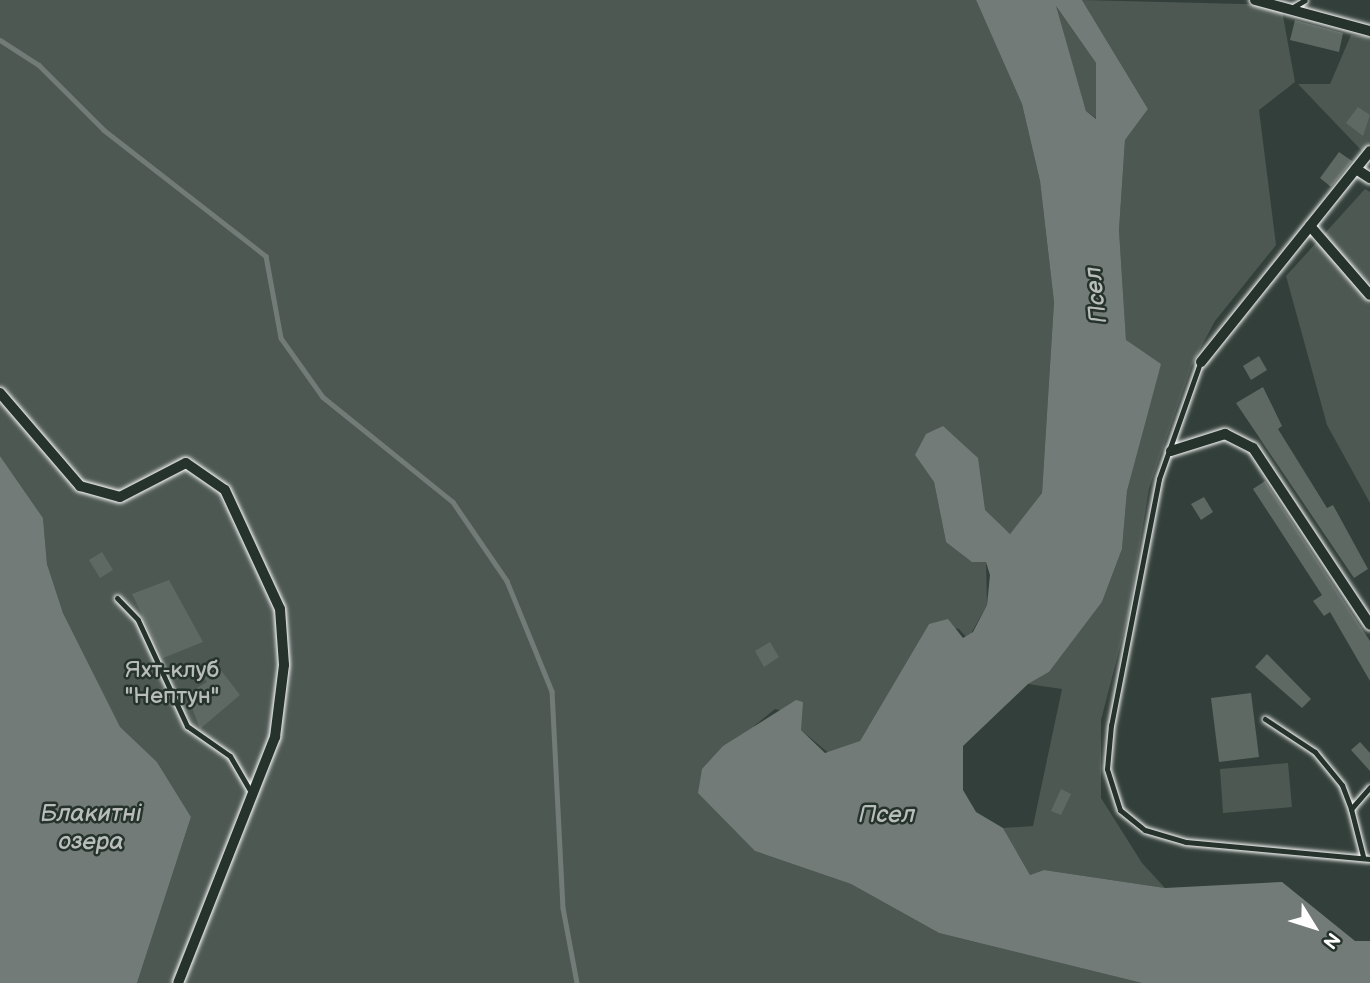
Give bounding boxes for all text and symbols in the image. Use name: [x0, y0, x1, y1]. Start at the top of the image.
water label: Псел: [1079, 265, 1113, 325]
park label: Яхт-клуб "Нептун": [125, 656, 219, 710]
water label: Блакитні озера: [40, 800, 142, 856]
water label: Псел: [859, 801, 915, 829]
north arrow: [1279, 892, 1349, 962]
text: N: [1317, 928, 1344, 953]

